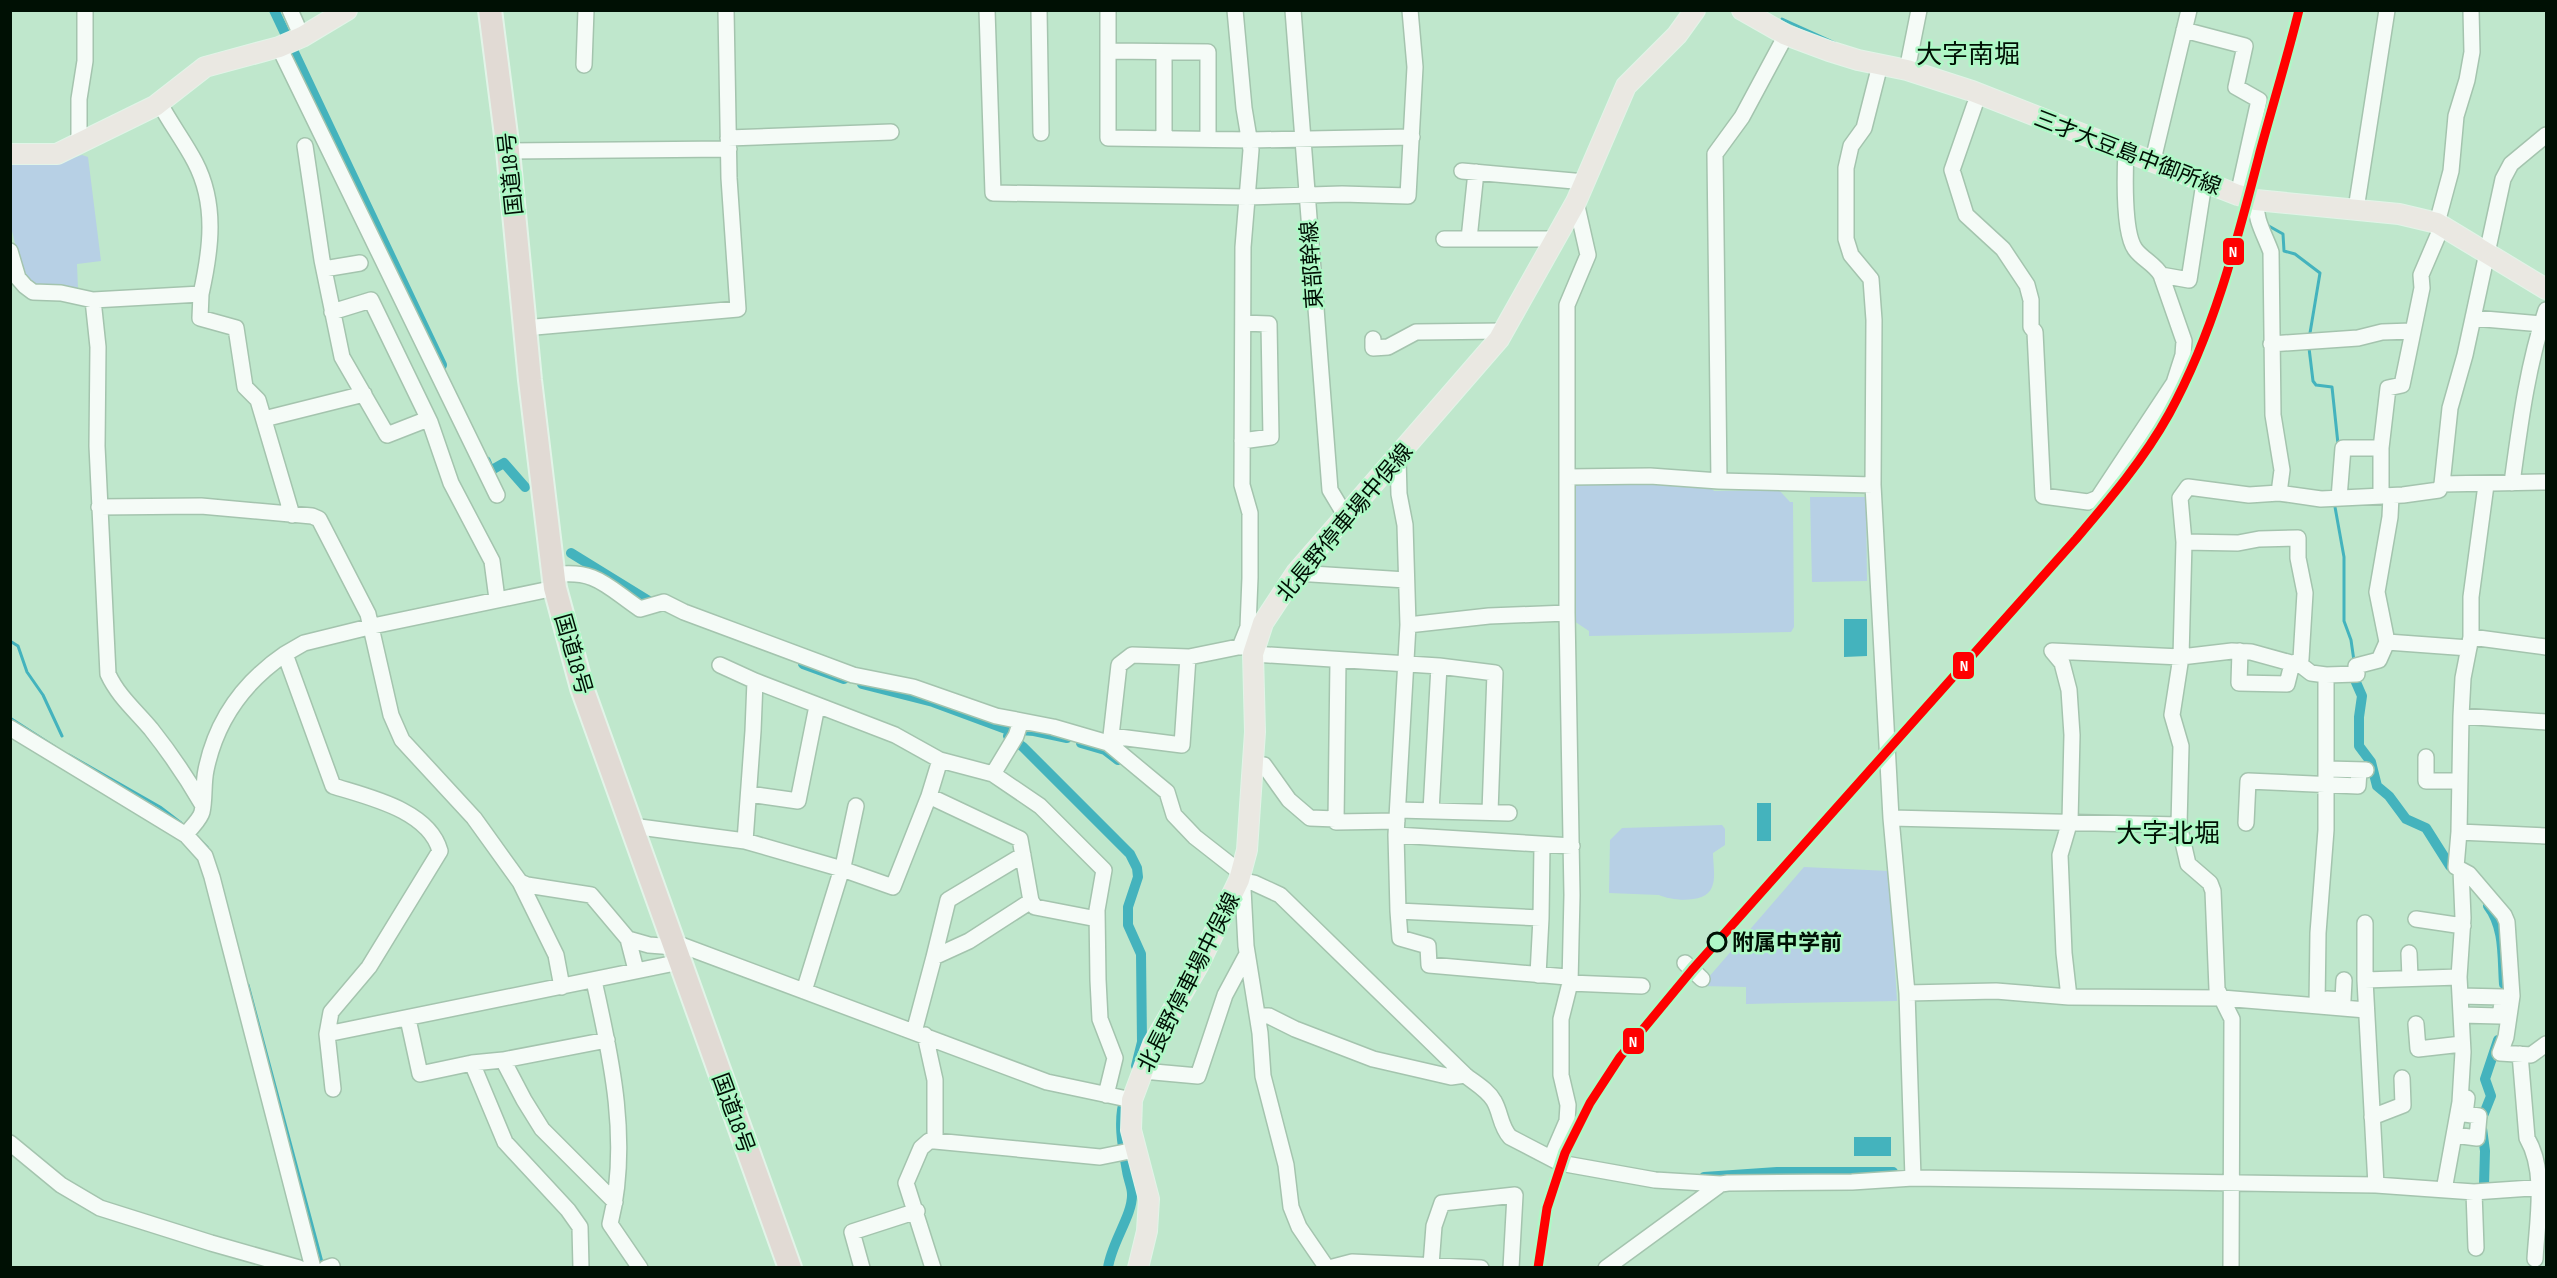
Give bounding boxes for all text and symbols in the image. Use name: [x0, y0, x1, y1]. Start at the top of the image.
district label: 大字南堀: [1916, 40, 2020, 71]
street label: 三才大豆島中御所線: [2030, 105, 2225, 201]
street label: 国道18号: [494, 131, 529, 217]
street label: 東部幹線: [1296, 220, 1329, 310]
line badge: N: [2222, 237, 2245, 266]
text: N: [2229, 243, 2237, 262]
street label: 北長野停車場中俣線: [1271, 438, 1419, 607]
street label: 国道18号: [548, 611, 597, 698]
line badge: N: [1952, 651, 1975, 680]
text: N: [1960, 657, 1968, 676]
district label: 大字北堀: [2116, 819, 2220, 850]
street label: 北長野停車場中俣線: [1132, 888, 1246, 1077]
place label: 附属中学前: [1732, 930, 1842, 957]
marker: 附属中学前: [1707, 932, 1727, 952]
line badge: N: [1622, 1027, 1645, 1055]
text: N: [1629, 1033, 1637, 1052]
street label: 国道18号: [706, 1070, 760, 1157]

